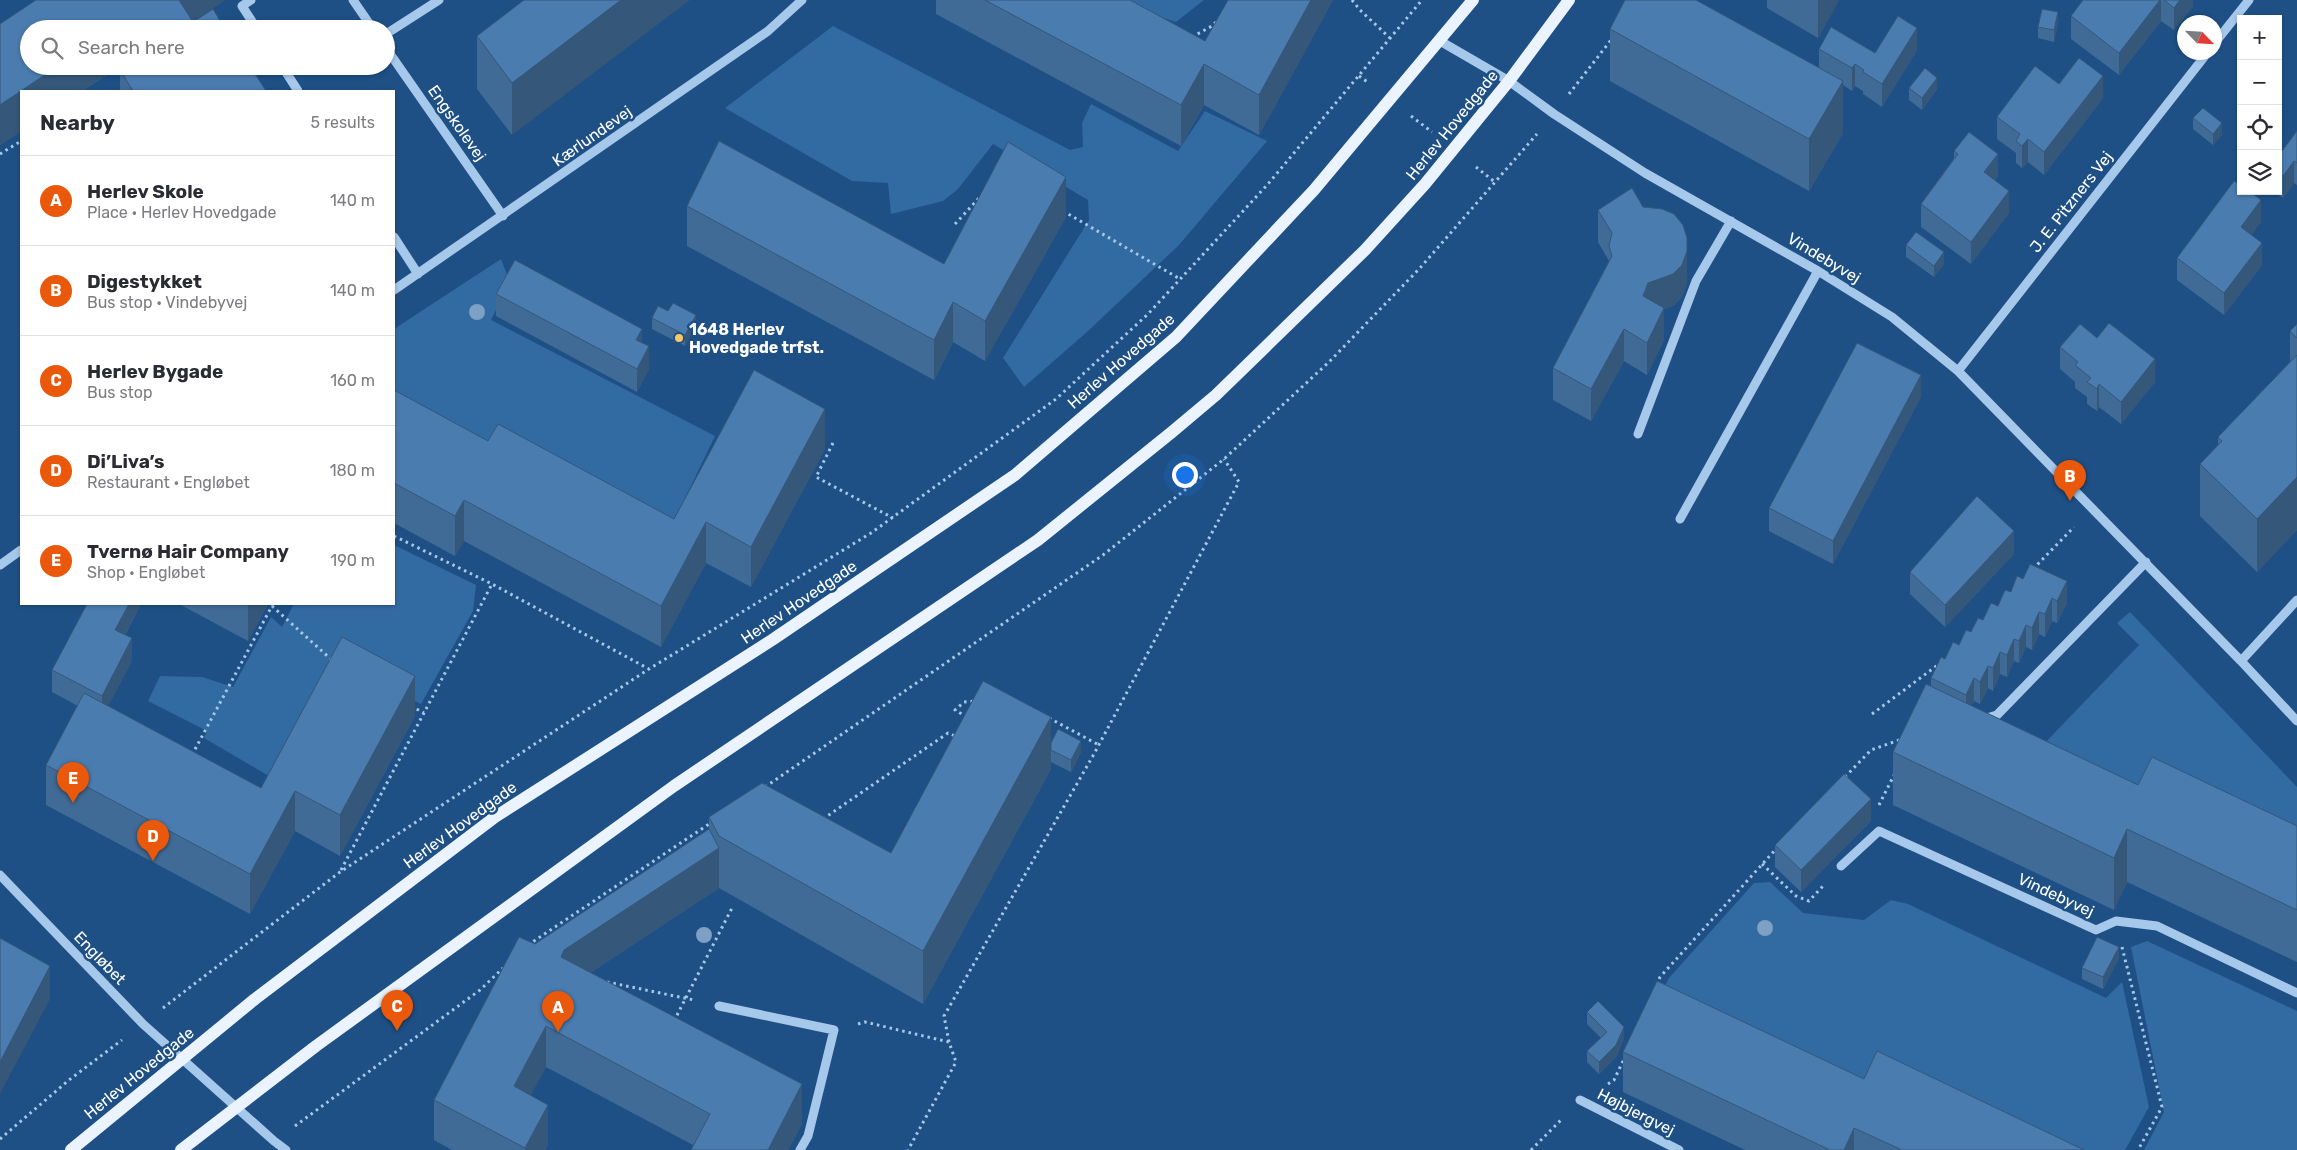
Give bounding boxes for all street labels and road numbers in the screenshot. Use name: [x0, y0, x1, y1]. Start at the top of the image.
street label: Herlev Hovedgade: [1402, 66, 1502, 184]
street label: Engskolevej: [424, 81, 490, 165]
street label: Kærlundevej: [549, 102, 635, 170]
street label: J. E. Pitzners Vej: [2026, 148, 2116, 256]
street label: Vindebyvej: [1784, 229, 1864, 287]
street label: Herlev Hovedgade: [1064, 309, 1178, 413]
street label: Herlev Hovedgade: [737, 556, 861, 648]
street label: Herlev Hovedgade: [400, 777, 520, 873]
street label: Vindebyvej: [2015, 869, 2097, 921]
street label: Engløbet: [70, 927, 130, 989]
street label: Herlev Hovedgade: [80, 1023, 198, 1123]
street label: Højbjergvej: [1594, 1084, 1678, 1140]

